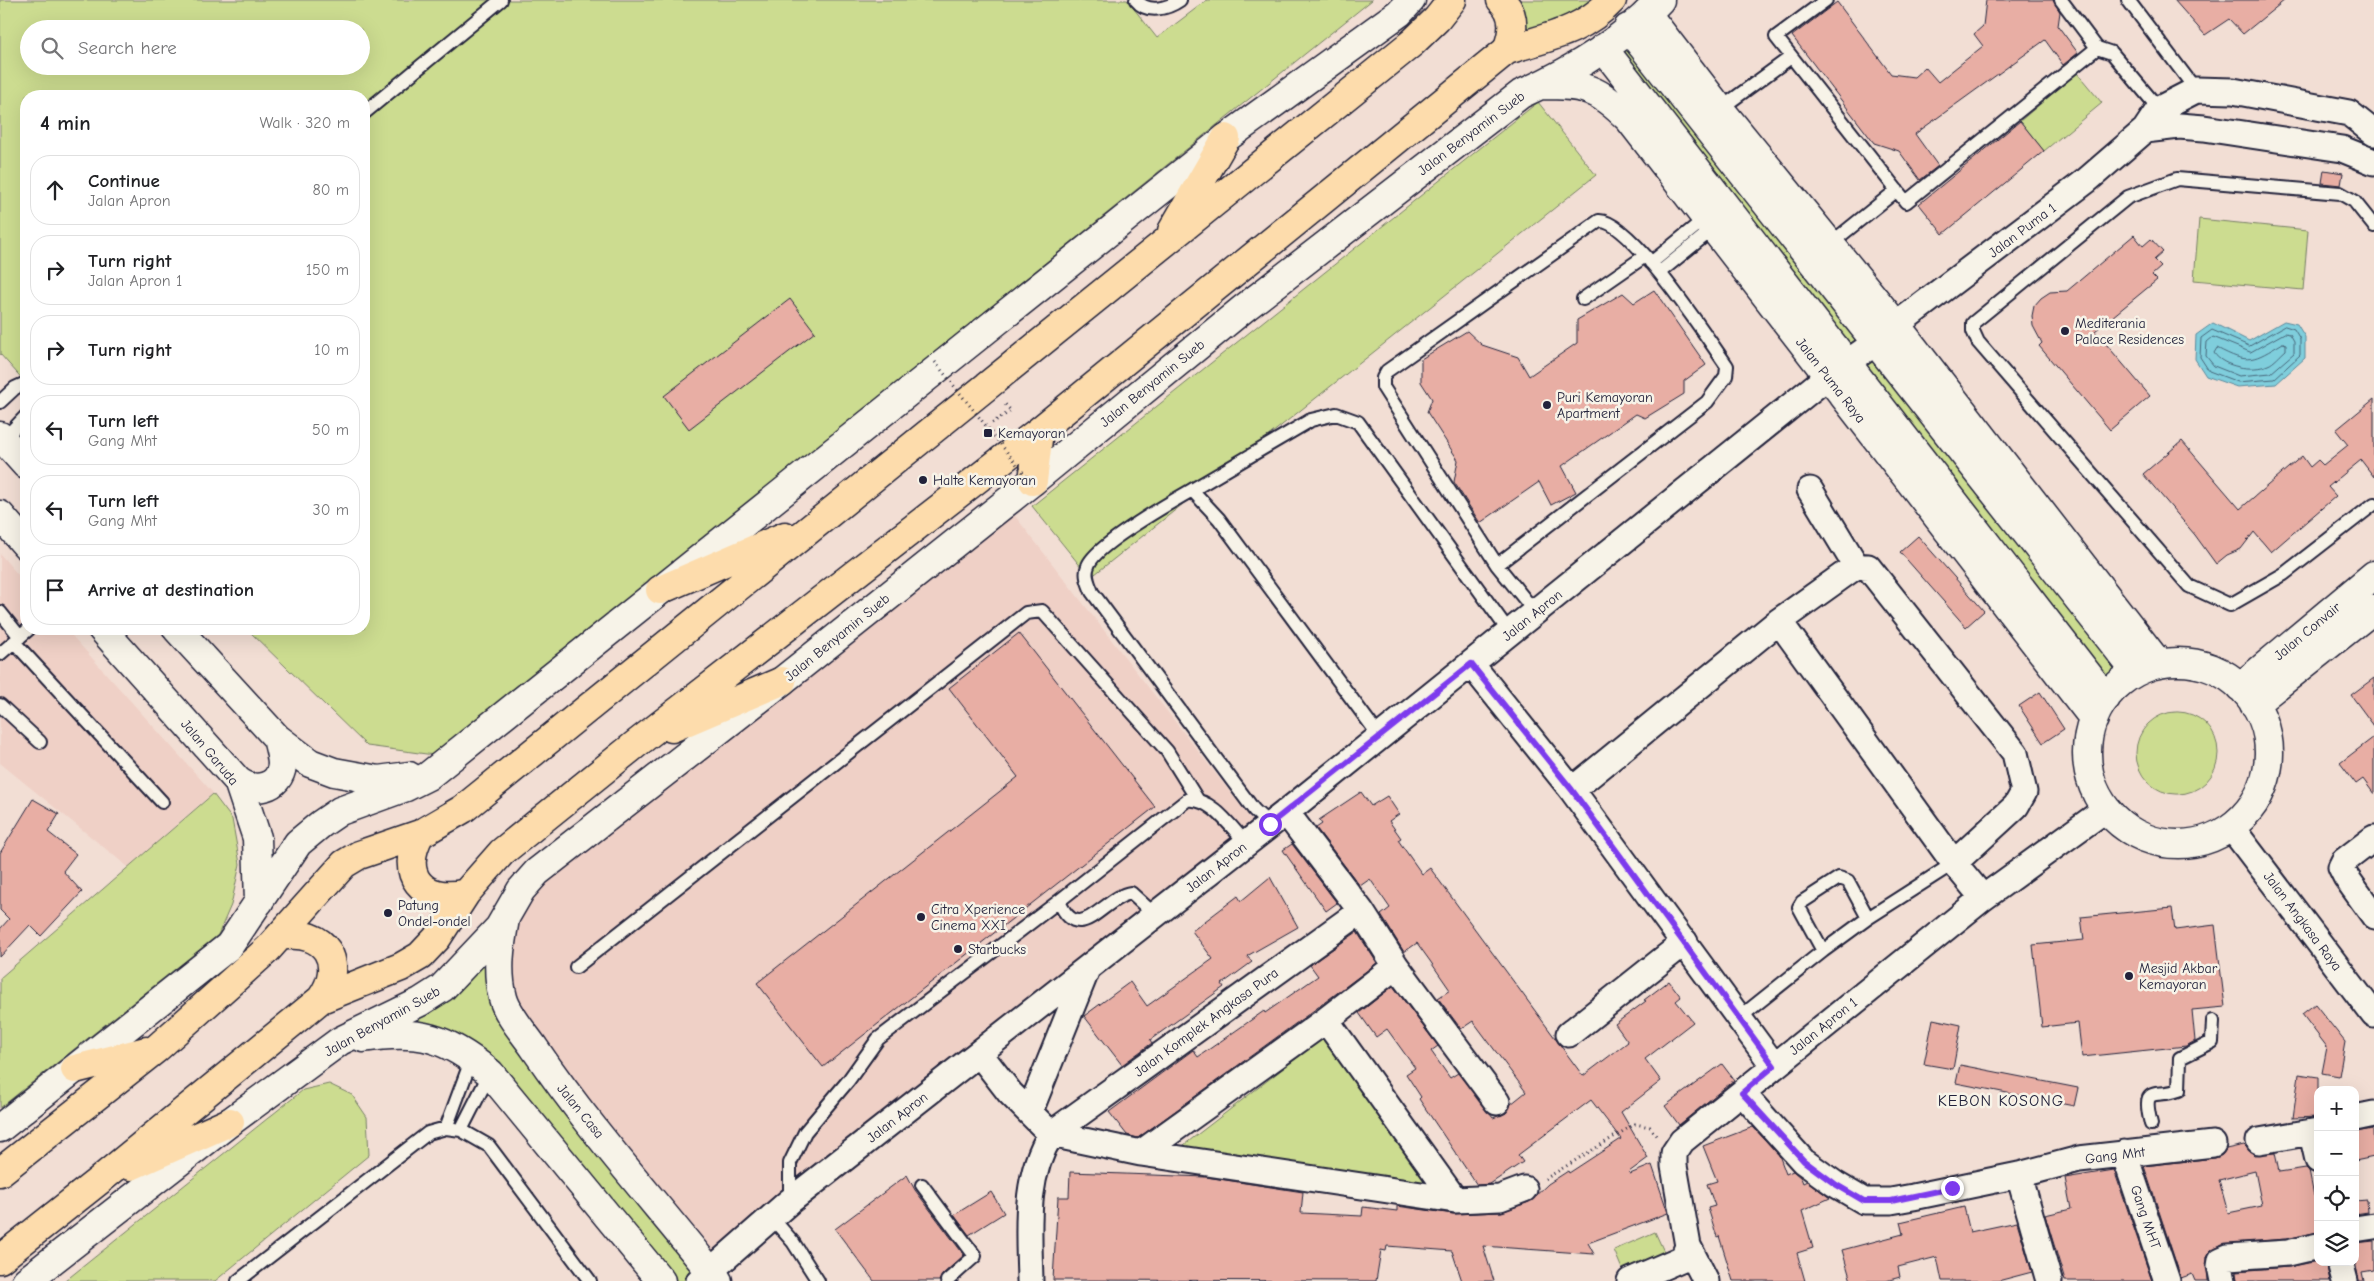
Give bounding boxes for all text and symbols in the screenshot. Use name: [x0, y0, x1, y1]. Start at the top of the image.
search box: [20, 20, 370, 75]
icon: search: [38, 34, 66, 62]
text: Search here: [78, 37, 177, 59]
street label: Jalan Benyamin Sueb: [1414, 88, 1528, 179]
text: 4 min: [40, 111, 91, 135]
text: Walk · 320 m: [259, 114, 350, 132]
text: Continue: [88, 170, 160, 192]
icon: ahead: [41, 176, 69, 204]
text: 80 m: [312, 181, 349, 199]
text: Jalan Apron: [88, 192, 171, 210]
street label: Jalan Puma 1: [1985, 199, 2060, 261]
text: Turn right: [88, 250, 172, 272]
icon: right: [41, 256, 69, 284]
text: 150 m: [306, 261, 349, 279]
text: Jalan Apron 1: [88, 272, 182, 290]
place label: Mediterania Palace Residences: [2075, 315, 2184, 348]
marker: Mediterania Palace Residences: [2059, 325, 2071, 337]
street label: Jalan Puma Raya: [1792, 334, 1869, 426]
icon: right: [41, 336, 69, 364]
street label: Jalan Benyamin Sueb: [1097, 336, 1208, 431]
text: Turn right: [88, 339, 172, 361]
text: 10 m: [314, 341, 349, 359]
place label: Puri Kemayoran Apartment: [1557, 389, 1653, 422]
marker: Puri Kemayoran Apartment: [1541, 399, 1553, 411]
text: Turn left: [88, 410, 159, 432]
icon: left: [41, 416, 69, 444]
text: 50 m: [312, 421, 349, 439]
place label: Kemayoran: [998, 425, 1065, 442]
marker: Kemayoran: [982, 427, 994, 439]
text: Gang Mht: [88, 432, 157, 450]
place label: Halte Kemayoran: [933, 472, 1036, 489]
marker: Halte Kemayoran: [917, 474, 929, 486]
text: Turn left: [88, 490, 159, 512]
icon: left: [41, 496, 69, 524]
text: 30 m: [313, 501, 349, 519]
text: Gang Mht: [88, 512, 157, 530]
icon: arrive: [41, 576, 69, 604]
text: Arrive at destination: [88, 579, 254, 601]
street label: Jalan Apron: [1499, 586, 1566, 645]
street label: Jalan Benyamin Sueb: [782, 590, 893, 685]
street label: Jalan Convair: [2271, 598, 2344, 664]
street label: Jalan Garuda: [177, 716, 242, 789]
route start: [1259, 813, 1282, 836]
street label: Jalan Apron: [1183, 838, 1250, 896]
street label: Jalan Angkasa Raya: [2260, 868, 2345, 974]
place label: Patung Ondel-ondel: [398, 897, 471, 930]
place label: Citra Xperience Cinema XXI: [931, 901, 1025, 934]
marker: Patung Ondel-ondel: [382, 907, 394, 919]
marker: Citra Xperience Cinema XXI: [915, 911, 927, 923]
place label: Starbucks: [968, 941, 1026, 958]
marker: Starbucks: [952, 943, 964, 955]
place label: Mesjid Akbar Kemayoran: [2139, 960, 2218, 993]
street label: Jalan Komplek Angkasa Pura: [1131, 964, 1282, 1081]
marker: Mesjid Akbar Kemayoran: [2123, 970, 2135, 982]
street label: Jalan Benyamin Sueb: [321, 983, 443, 1060]
street label: Jalan Apron 1: [1786, 994, 1861, 1059]
street label: Jalan Casa: [554, 1081, 608, 1142]
map controls: [2314, 1086, 2359, 1266]
button: +: [2314, 1086, 2359, 1131]
street label: Jalan Apron: [864, 1088, 931, 1146]
district label: KEBON KOSONG: [1938, 1092, 2064, 1110]
button: −: [2314, 1131, 2359, 1176]
street label: Gang Mht: [2084, 1143, 2147, 1168]
button: locate: [2314, 1176, 2359, 1221]
route end: [1941, 1177, 1964, 1200]
street label: Gang MHT: [2127, 1183, 2165, 1252]
button: layers: [2314, 1221, 2359, 1266]

